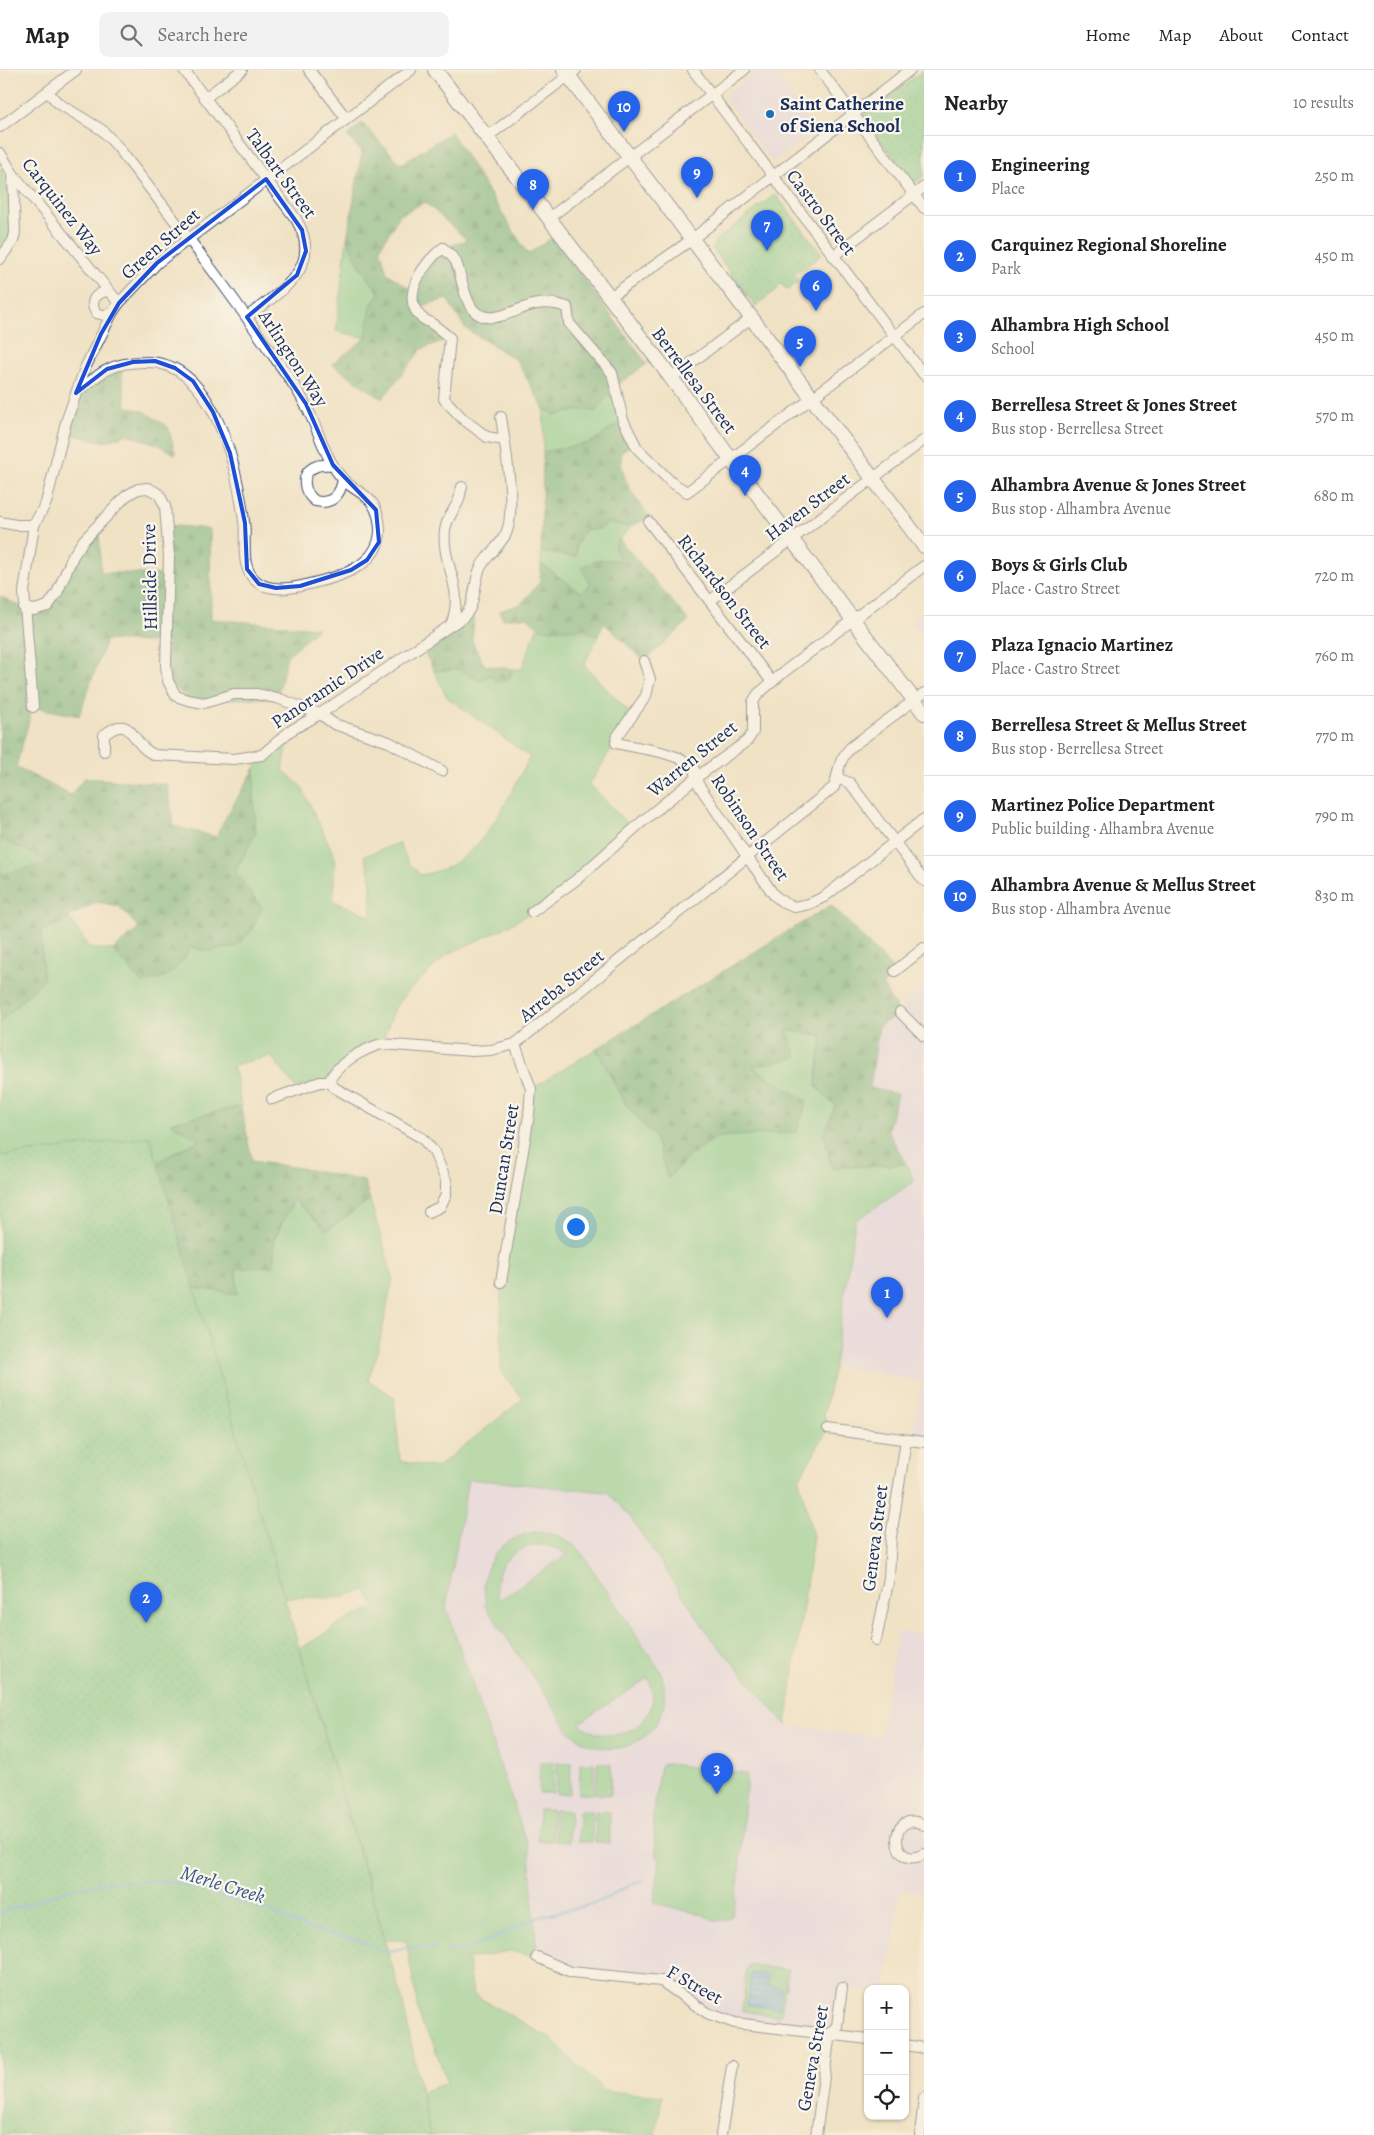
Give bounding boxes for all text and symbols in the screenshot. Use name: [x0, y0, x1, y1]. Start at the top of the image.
search box: [99, 12, 449, 57]
text: Map: [25, 19, 69, 51]
icon: search: [117, 21, 145, 49]
text: Search here: [157, 22, 248, 48]
text: Home: [1085, 23, 1130, 47]
text: Map: [1158, 23, 1191, 47]
text: About: [1219, 23, 1263, 47]
text: Contact: [1291, 23, 1349, 47]
text: Nearby: [944, 89, 1007, 117]
pin: 10: [608, 91, 640, 132]
place label: Saint Catherine of Siena School: [780, 91, 904, 139]
text: 10 results: [1293, 92, 1354, 114]
marker: Saint Catherine of Siena School: [764, 108, 776, 120]
street label: Talbart Street: [240, 123, 323, 224]
street label: Carquinez Way: [16, 152, 109, 261]
text: Engineering: [991, 152, 1090, 178]
pin: 9: [681, 157, 713, 198]
street label: Castro Street: [780, 164, 862, 261]
text: 1: [957, 165, 963, 187]
text: 250 m: [1315, 165, 1354, 187]
pin: 8: [517, 169, 549, 210]
text: Place: [991, 178, 1025, 200]
street label: Green Street: [115, 202, 206, 285]
pin: 7: [751, 210, 783, 251]
text: Carquinez Regional Shoreline: [991, 232, 1227, 258]
text: 2: [956, 245, 964, 267]
text: 450 m: [1315, 245, 1354, 267]
text: Park: [991, 258, 1021, 280]
pin: 6: [800, 270, 832, 311]
street label: Arlington Way: [251, 304, 335, 413]
text: Alhambra High School: [991, 312, 1169, 338]
street label: Berrellesa Street: [646, 322, 743, 439]
text: 3: [957, 325, 963, 347]
text: 450 m: [1315, 325, 1354, 347]
pin: 5: [784, 326, 816, 367]
text: School: [991, 338, 1034, 360]
text: Berrellesa Street & Jones Street: [991, 392, 1237, 418]
text: 4: [956, 405, 964, 427]
text: 570 m: [1315, 405, 1354, 427]
text: Bus stop · Berrellesa Street: [991, 418, 1164, 440]
pin: 4: [729, 455, 761, 496]
street label: Haven Street: [760, 466, 855, 547]
text: Alhambra Avenue & Jones Street: [991, 472, 1246, 498]
text: 5: [957, 485, 963, 507]
text: 680 m: [1314, 485, 1354, 507]
text: Bus stop · Alhambra Avenue: [991, 498, 1171, 520]
street label: Hillside Drive: [136, 523, 164, 631]
street label: Richardson Street: [671, 529, 777, 654]
text: Boys & Girls Club: [991, 552, 1127, 578]
text: 6: [956, 565, 964, 587]
text: 720 m: [1315, 565, 1354, 587]
text: Place · Castro Street: [991, 578, 1120, 600]
text: Plaza Ignacio Martinez: [991, 632, 1173, 658]
street label: Panoramic Drive: [266, 641, 389, 735]
text: 7: [957, 645, 963, 667]
text: 760 m: [1315, 645, 1354, 667]
text: Place · Castro Street: [991, 658, 1120, 680]
text: Berrellesa Street & Mellus Street: [991, 712, 1247, 738]
street label: Warren Street: [641, 714, 743, 804]
text: 8: [956, 725, 964, 747]
text: 770 m: [1316, 725, 1354, 747]
text: Bus stop · Berrellesa Street: [991, 738, 1164, 760]
street label: Robinson Street: [705, 769, 796, 886]
text: Martinez Police Department: [991, 792, 1215, 818]
text: 9: [956, 805, 964, 827]
text: 790 m: [1315, 805, 1354, 827]
text: Public building · Alhambra Avenue: [991, 818, 1214, 840]
text: Alhambra Avenue & Mellus Street: [991, 872, 1256, 898]
text: 10: [953, 885, 967, 907]
text: 830 m: [1315, 885, 1354, 907]
text: Bus stop · Alhambra Avenue: [991, 898, 1171, 920]
street label: Arreba Street: [513, 943, 610, 1029]
street label: Duncan Street: [482, 1102, 526, 1216]
your location: [563, 1214, 589, 1240]
pin: 1: [871, 1277, 903, 1318]
street label: Geneva Street: [856, 1483, 894, 1593]
pin: 2: [130, 1582, 162, 1623]
pin: 3: [701, 1753, 733, 1794]
water label: Merle Creek: [177, 1859, 269, 1910]
street label: F Street: [662, 1959, 727, 2011]
map controls: [864, 1985, 909, 2120]
button: +: [864, 1985, 909, 2030]
street label: Geneva Street: [791, 2003, 835, 2113]
button: −: [864, 2030, 909, 2075]
button: locate: [864, 2075, 909, 2120]

